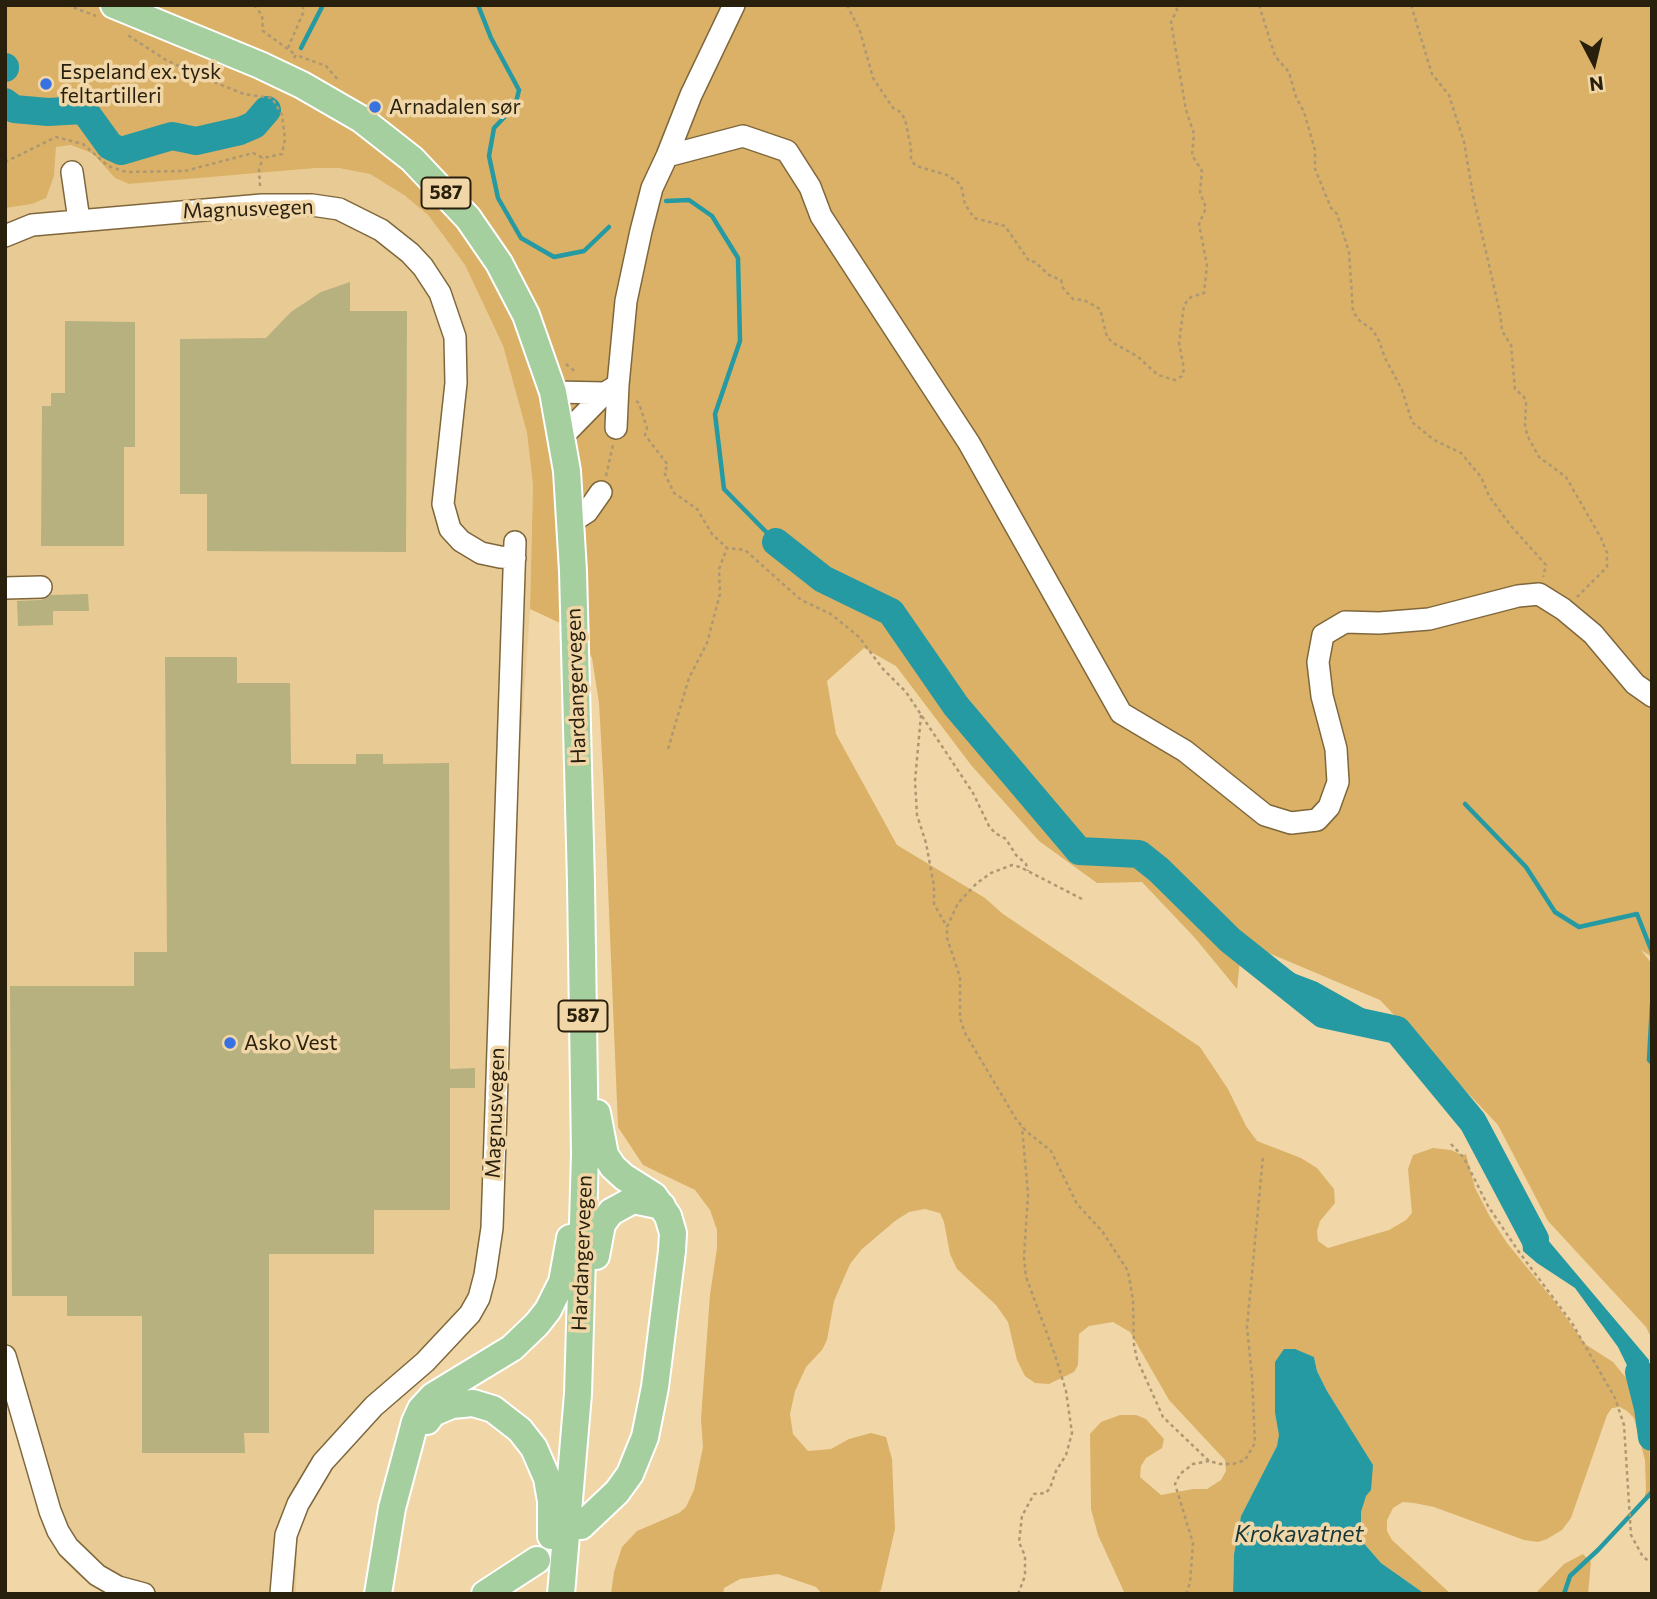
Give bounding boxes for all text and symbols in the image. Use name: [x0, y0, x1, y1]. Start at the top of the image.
north arrow: [1559, 28, 1629, 98]
place label: Espeland ex. tysk feltartilleri: [60, 59, 221, 109]
text: N: [1588, 72, 1605, 97]
marker: Espeland ex. tysk feltartilleri: [38, 76, 54, 92]
place label: Arnadalen sør: [389, 94, 521, 120]
marker: Arnadalen sør: [367, 99, 383, 115]
road number: 587: [422, 178, 471, 209]
street label: Magnusvegen: [182, 194, 314, 224]
street label: Hardangervegen: [561, 607, 591, 765]
road number: 587: [558, 1000, 608, 1032]
place label: Asko Vest: [244, 1030, 338, 1056]
marker: Asko Vest: [222, 1035, 238, 1051]
street label: Magnusvegen: [480, 1047, 510, 1179]
street label: Hardangervegen: [567, 1174, 597, 1332]
water label: Krokavatnet: [1234, 1520, 1364, 1548]

